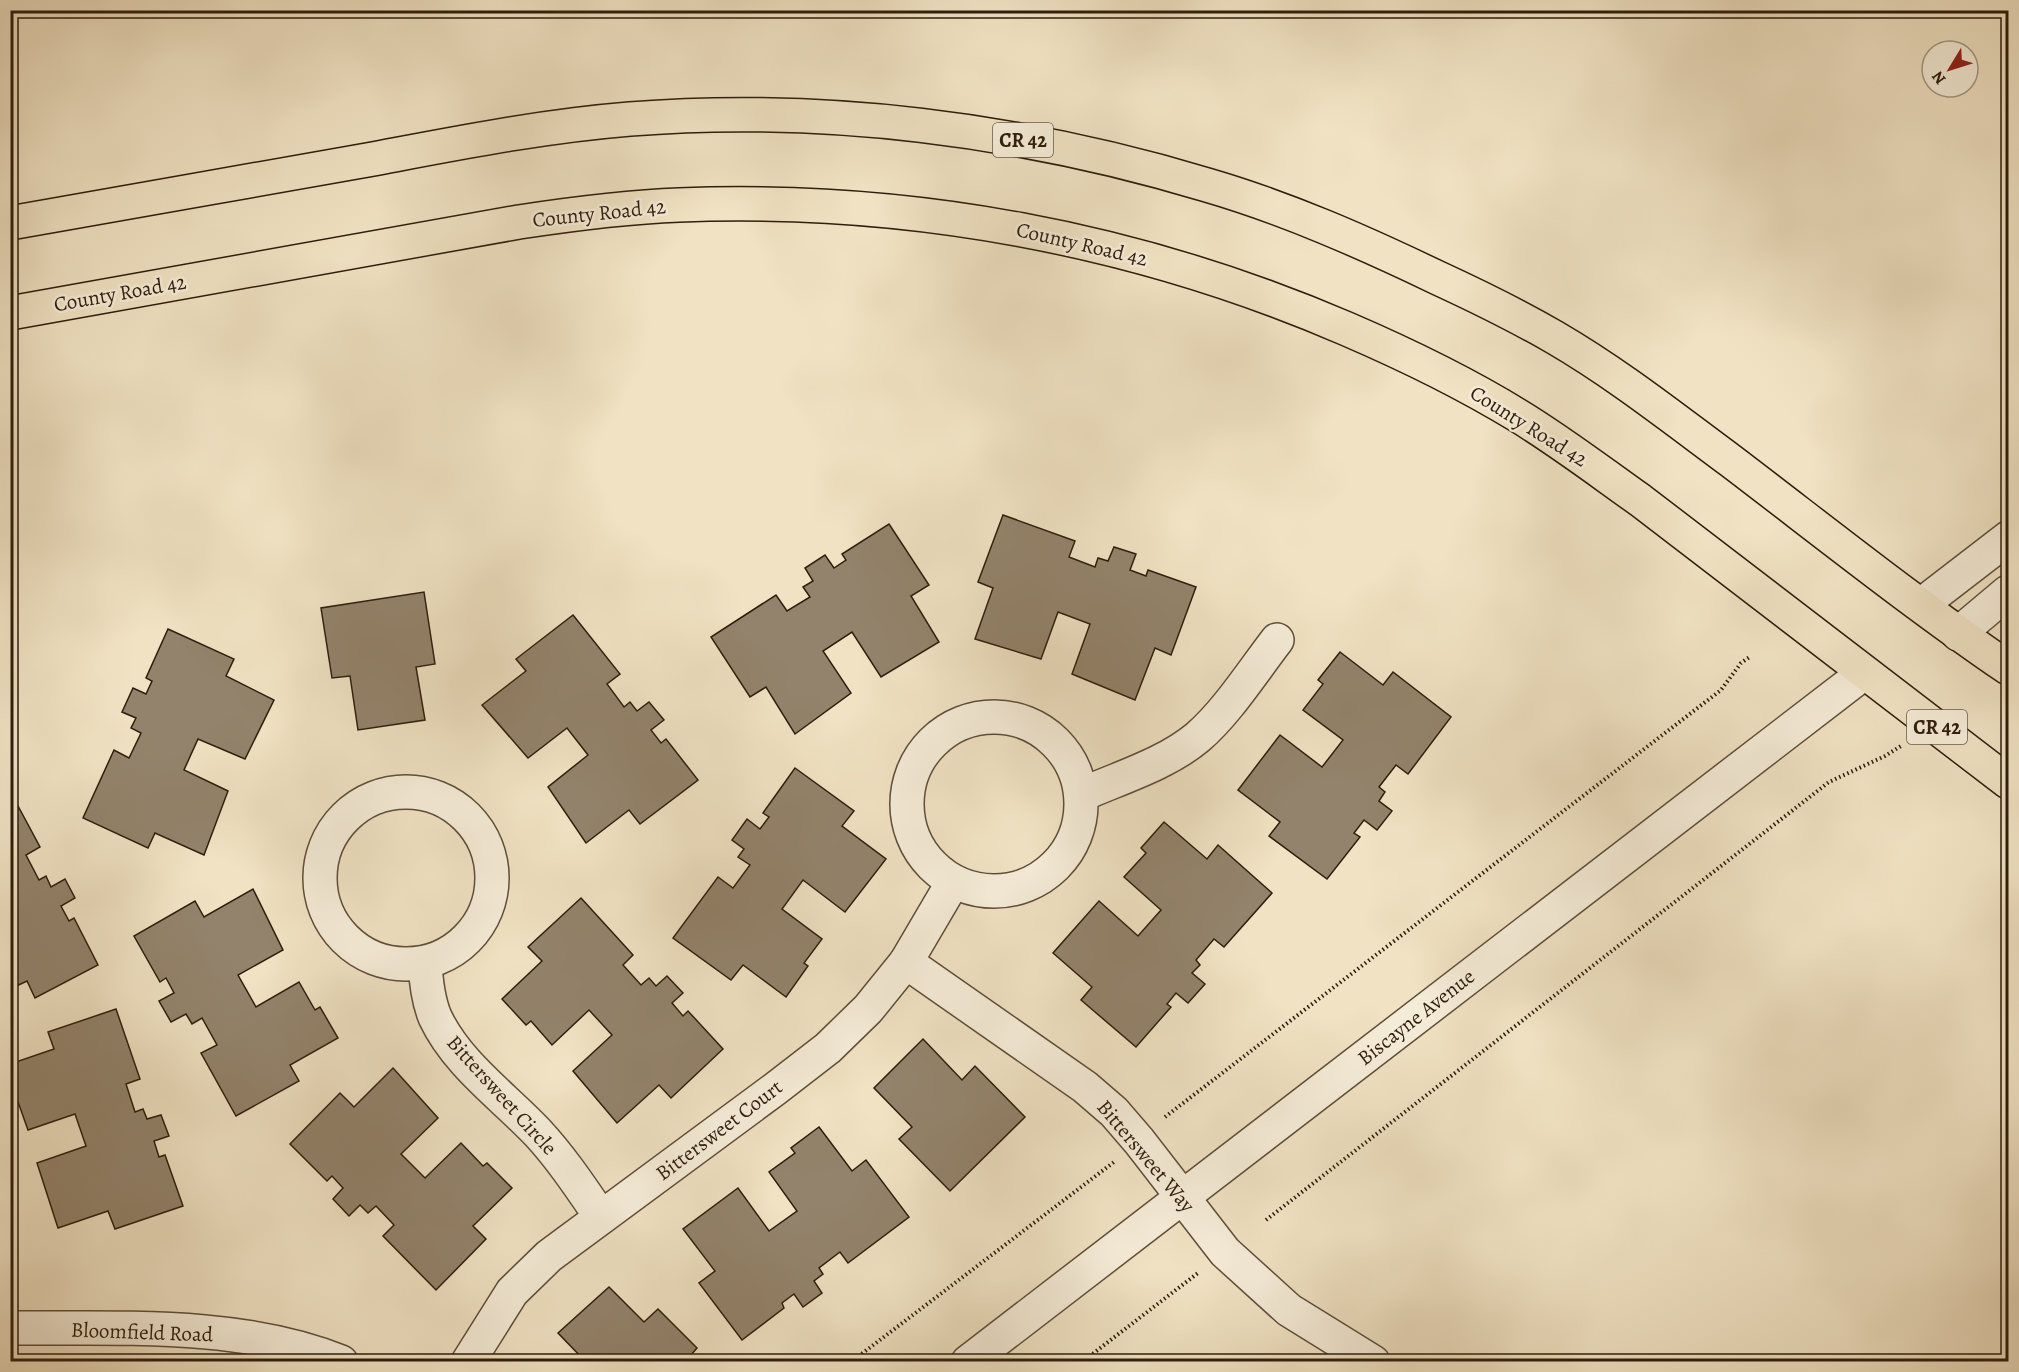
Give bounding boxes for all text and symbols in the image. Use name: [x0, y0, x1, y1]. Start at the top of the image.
north arrow: [1920, 39, 1980, 99]
text: N: [1926, 66, 1951, 89]
road number: CR 42: [993, 123, 1053, 157]
street label: County Road 42: [531, 192, 667, 234]
street label: County Road 42: [1014, 215, 1150, 273]
street label: County Road 42: [52, 268, 188, 318]
street label: County Road 42: [1465, 379, 1593, 473]
road number: CR 42: [1907, 710, 1967, 744]
street label: Biscayne Avenue: [1352, 962, 1480, 1072]
street label: Bittersweet Circle: [441, 1029, 563, 1161]
street label: Bittersweet Court: [650, 1073, 788, 1187]
street label: Bittersweet Way: [1091, 1094, 1202, 1219]
street label: Bloomfield Road: [71, 1316, 214, 1348]

